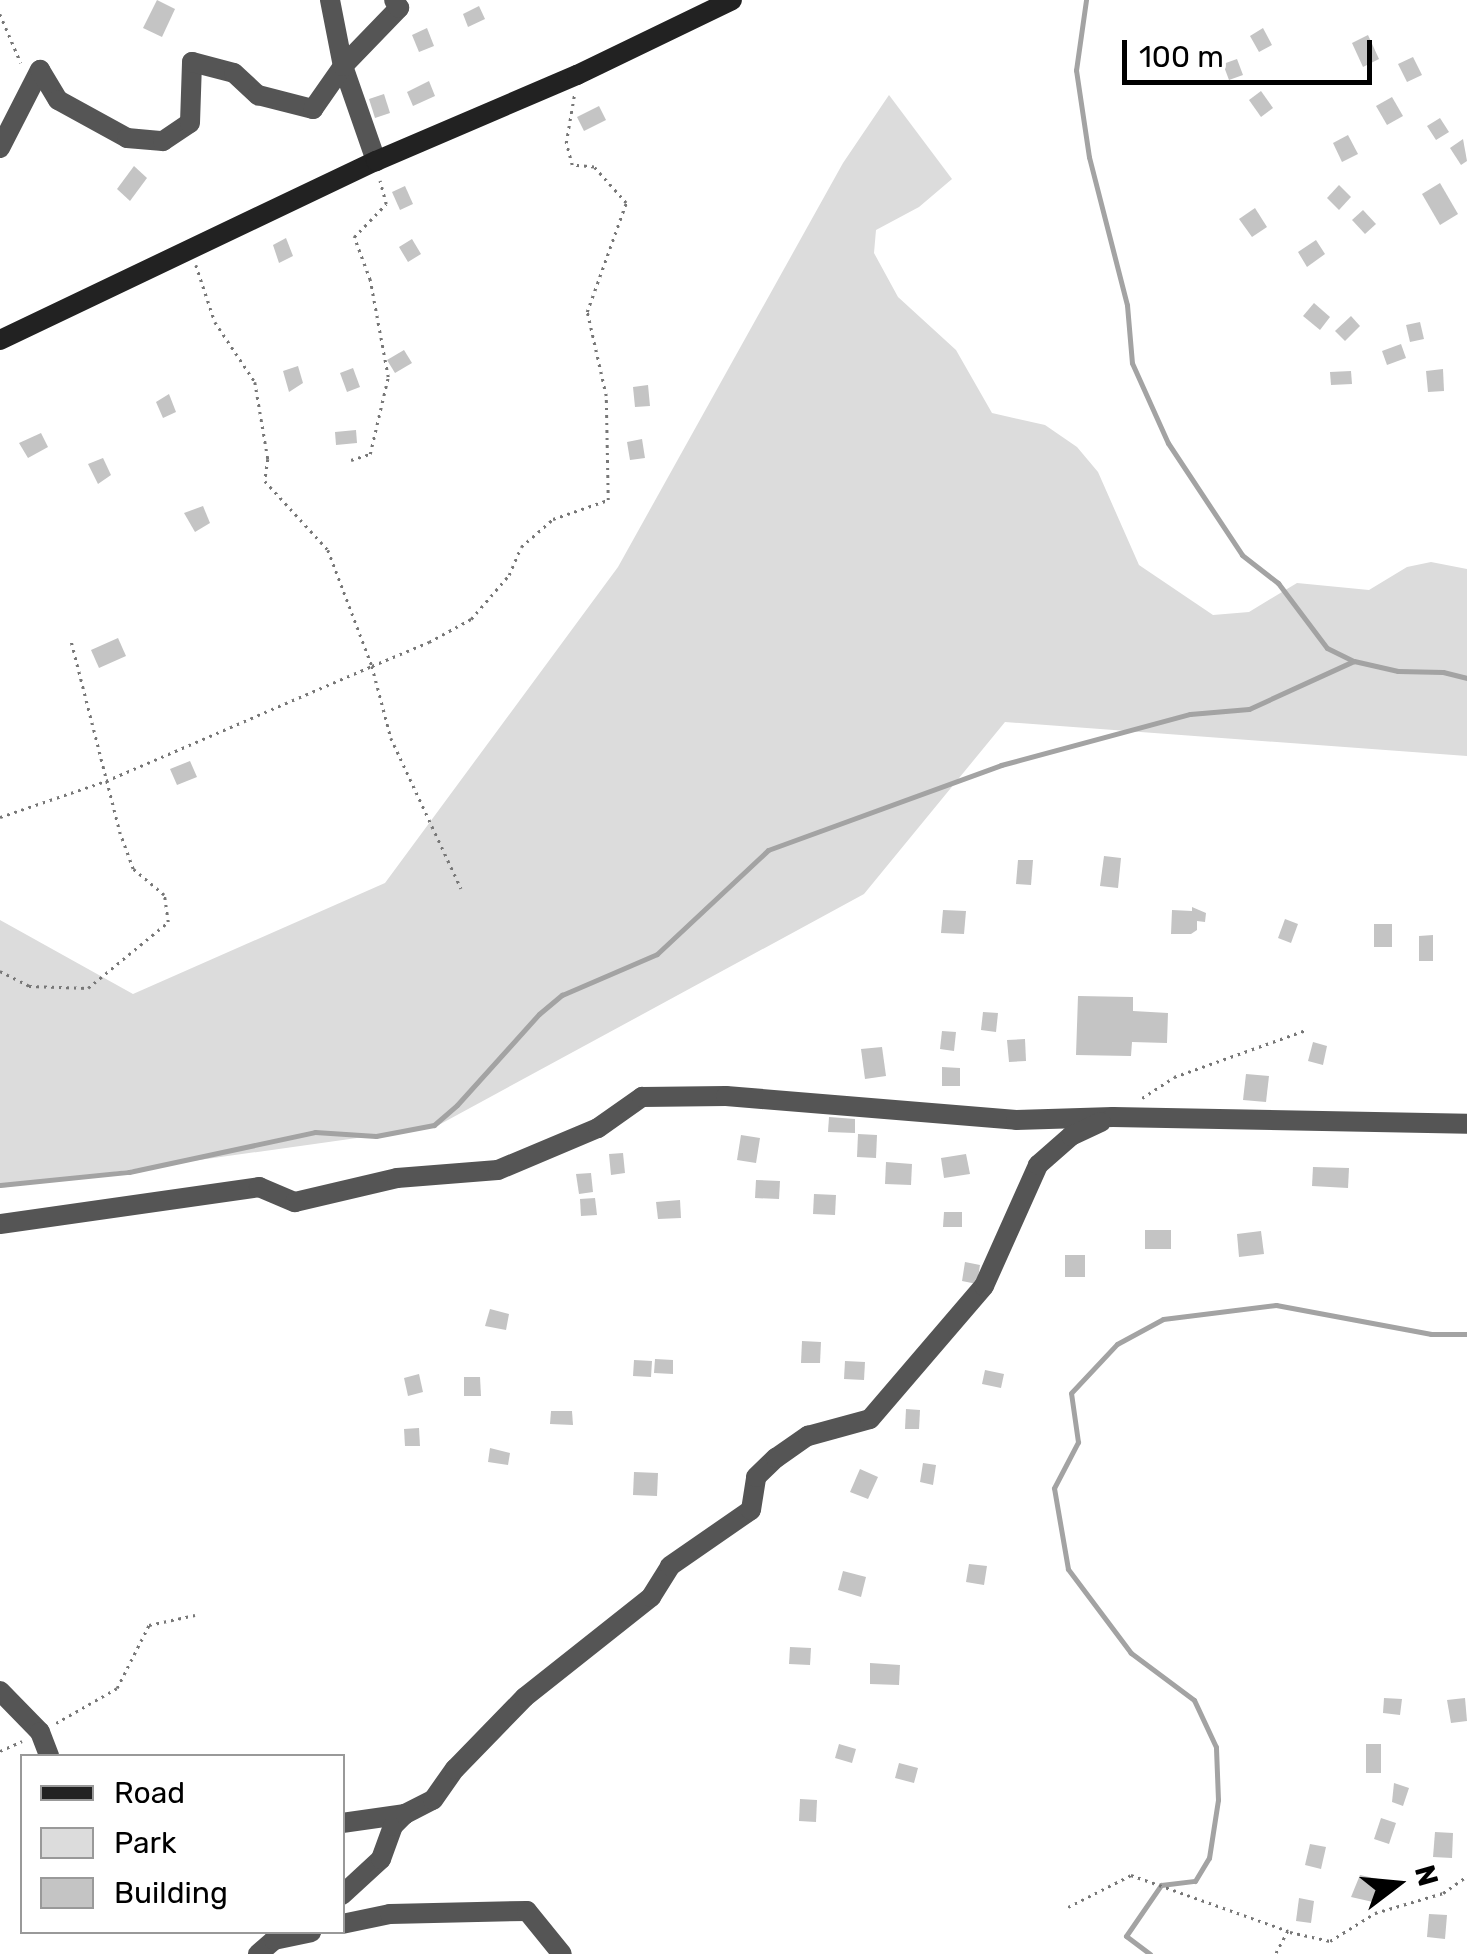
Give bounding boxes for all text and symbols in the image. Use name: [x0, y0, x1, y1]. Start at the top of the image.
scale bar: [1127, 20, 1377, 82]
text: 100 m: [1139, 39, 1224, 75]
legend: [20, 1754, 345, 1934]
text: Road: [114, 1775, 185, 1811]
text: Park: [114, 1825, 176, 1861]
north arrow: [1347, 1834, 1447, 1934]
text: N: [1408, 1861, 1445, 1890]
text: Building: [114, 1875, 228, 1911]

